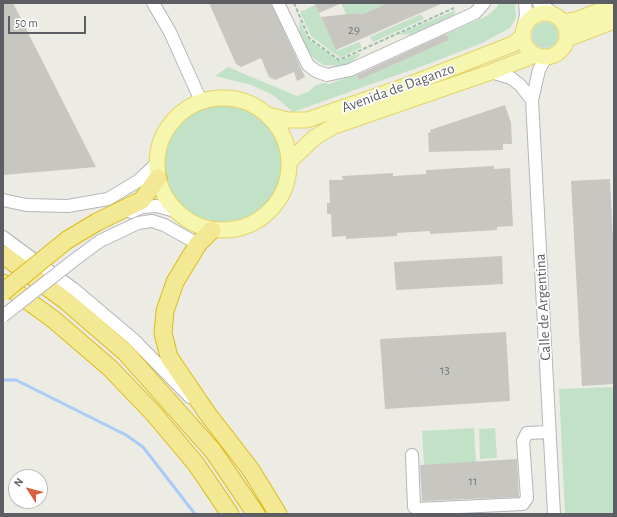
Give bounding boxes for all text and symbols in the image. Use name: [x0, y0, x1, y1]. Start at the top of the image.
scale bar: [10, 8, 88, 34]
text: 50 m: [15, 17, 38, 29]
house number: 29: [348, 22, 360, 38]
street label: Avenida de Daganzo: [339, 59, 457, 117]
street label: Calle de Argentina: [531, 253, 555, 361]
house number: 13: [440, 362, 450, 378]
north arrow: [8, 469, 48, 509]
house number: 11: [469, 473, 477, 489]
text: N: [12, 476, 25, 489]

